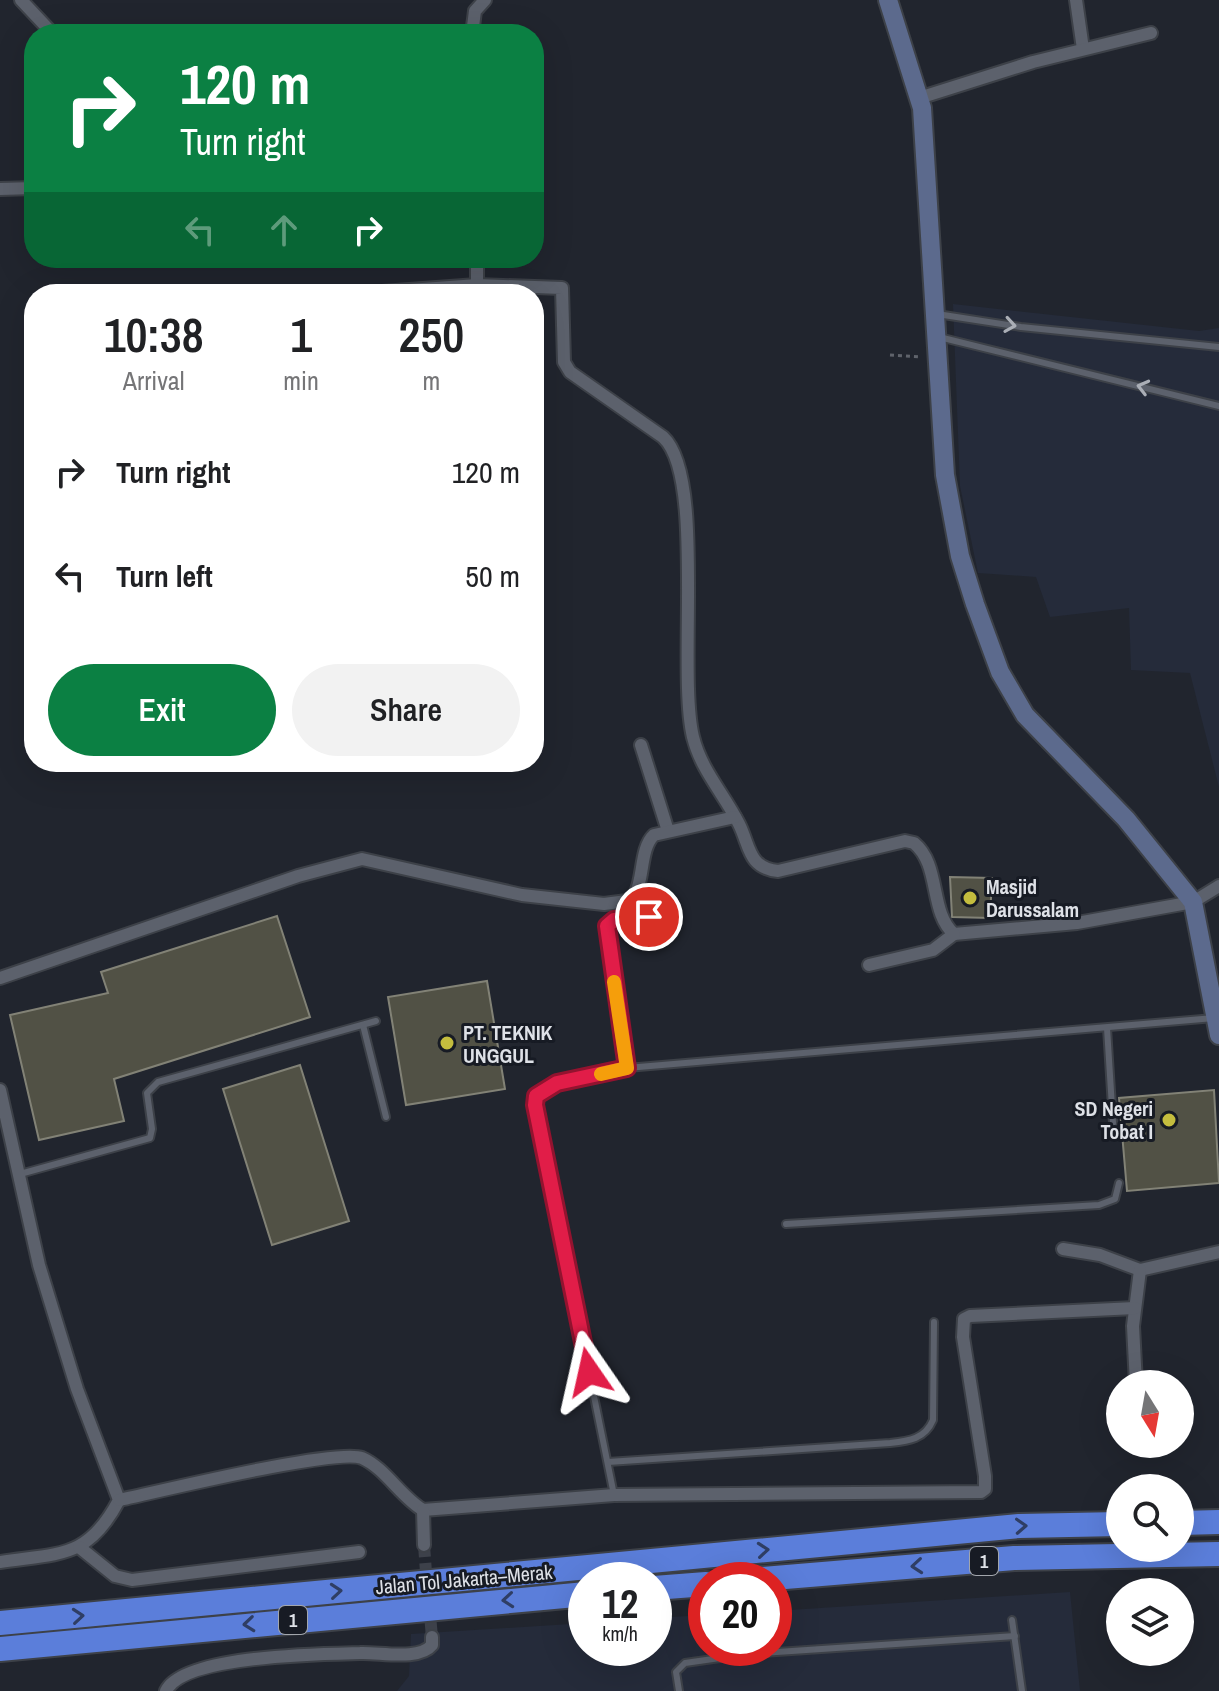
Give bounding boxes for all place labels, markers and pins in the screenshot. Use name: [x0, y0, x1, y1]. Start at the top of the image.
place label: Masjid Darussalam: [986, 873, 1079, 923]
pin: [615, 883, 683, 951]
marker: Masjid Darussalam: [961, 889, 979, 907]
place label: PT. TEKNIK UNGGUL: [463, 1019, 552, 1069]
marker: PT. TEKNIK UNGGUL: [438, 1034, 456, 1052]
place label: SD Negeri Tobat I: [1075, 1095, 1153, 1145]
marker: SD Negeri Tobat I: [1160, 1111, 1178, 1129]

